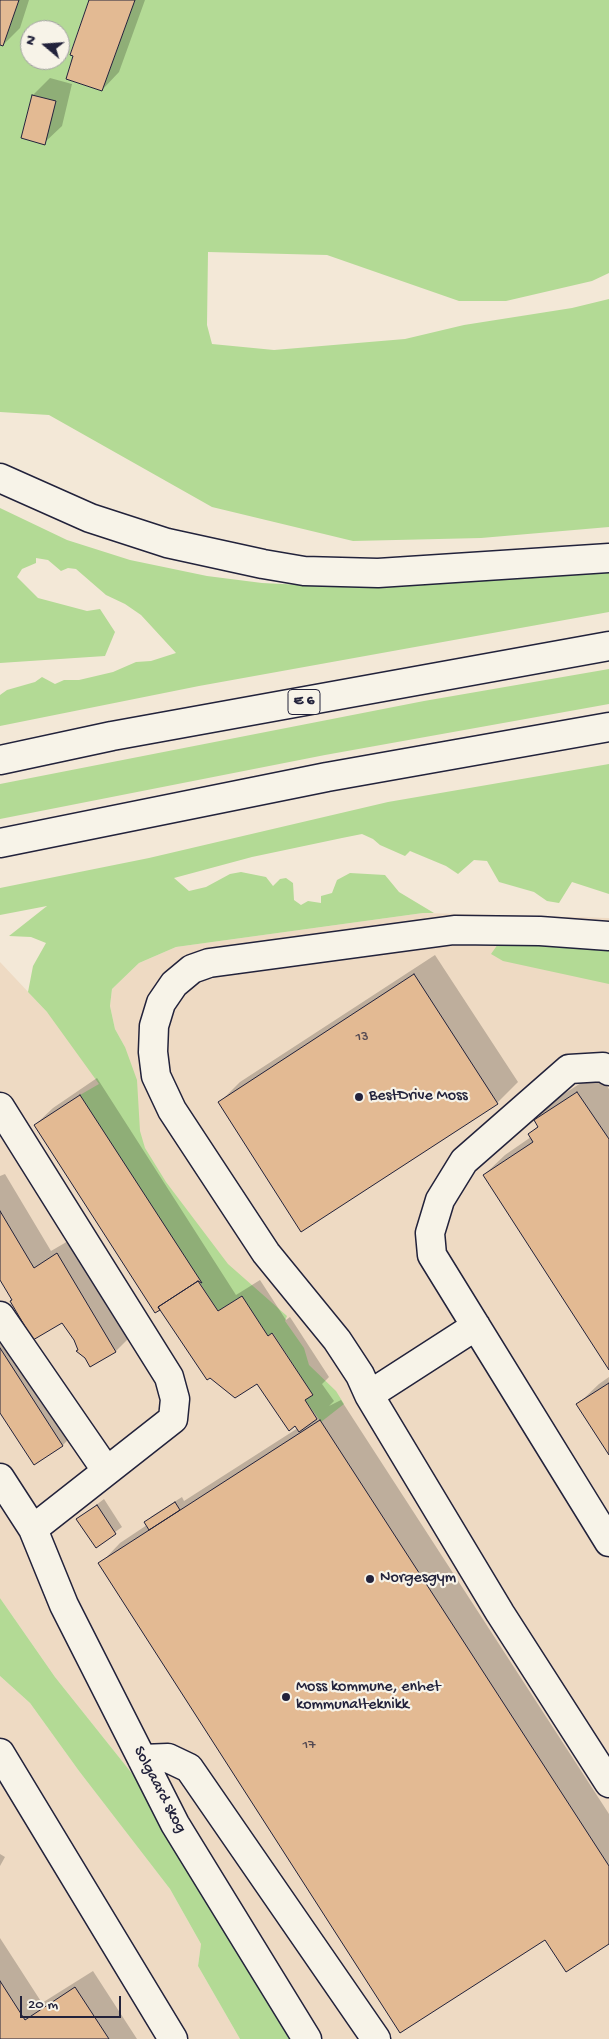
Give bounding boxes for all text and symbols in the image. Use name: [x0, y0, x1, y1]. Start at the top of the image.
north arrow: [20, 20, 70, 70]
text: N: [22, 34, 41, 47]
road number: E 6: [288, 690, 320, 714]
house number: 13: [356, 1030, 368, 1046]
place label: BestDrive Moss: [369, 1087, 468, 1107]
marker: BestDrive Moss: [353, 1091, 365, 1103]
place label: Norgesgym: [380, 1569, 456, 1589]
marker: Norgesgym: [364, 1573, 376, 1585]
place label: Moss kommune, enhet kommunalteknikk: [296, 1678, 441, 1716]
marker: Moss kommune, enhet kommunalteknikk: [280, 1691, 292, 1703]
house number: 17: [303, 1738, 315, 1754]
street label: Solgaard skog: [128, 1743, 190, 1837]
scale bar: [22, 1986, 124, 2018]
text: 20 m: [28, 1996, 58, 2014]

